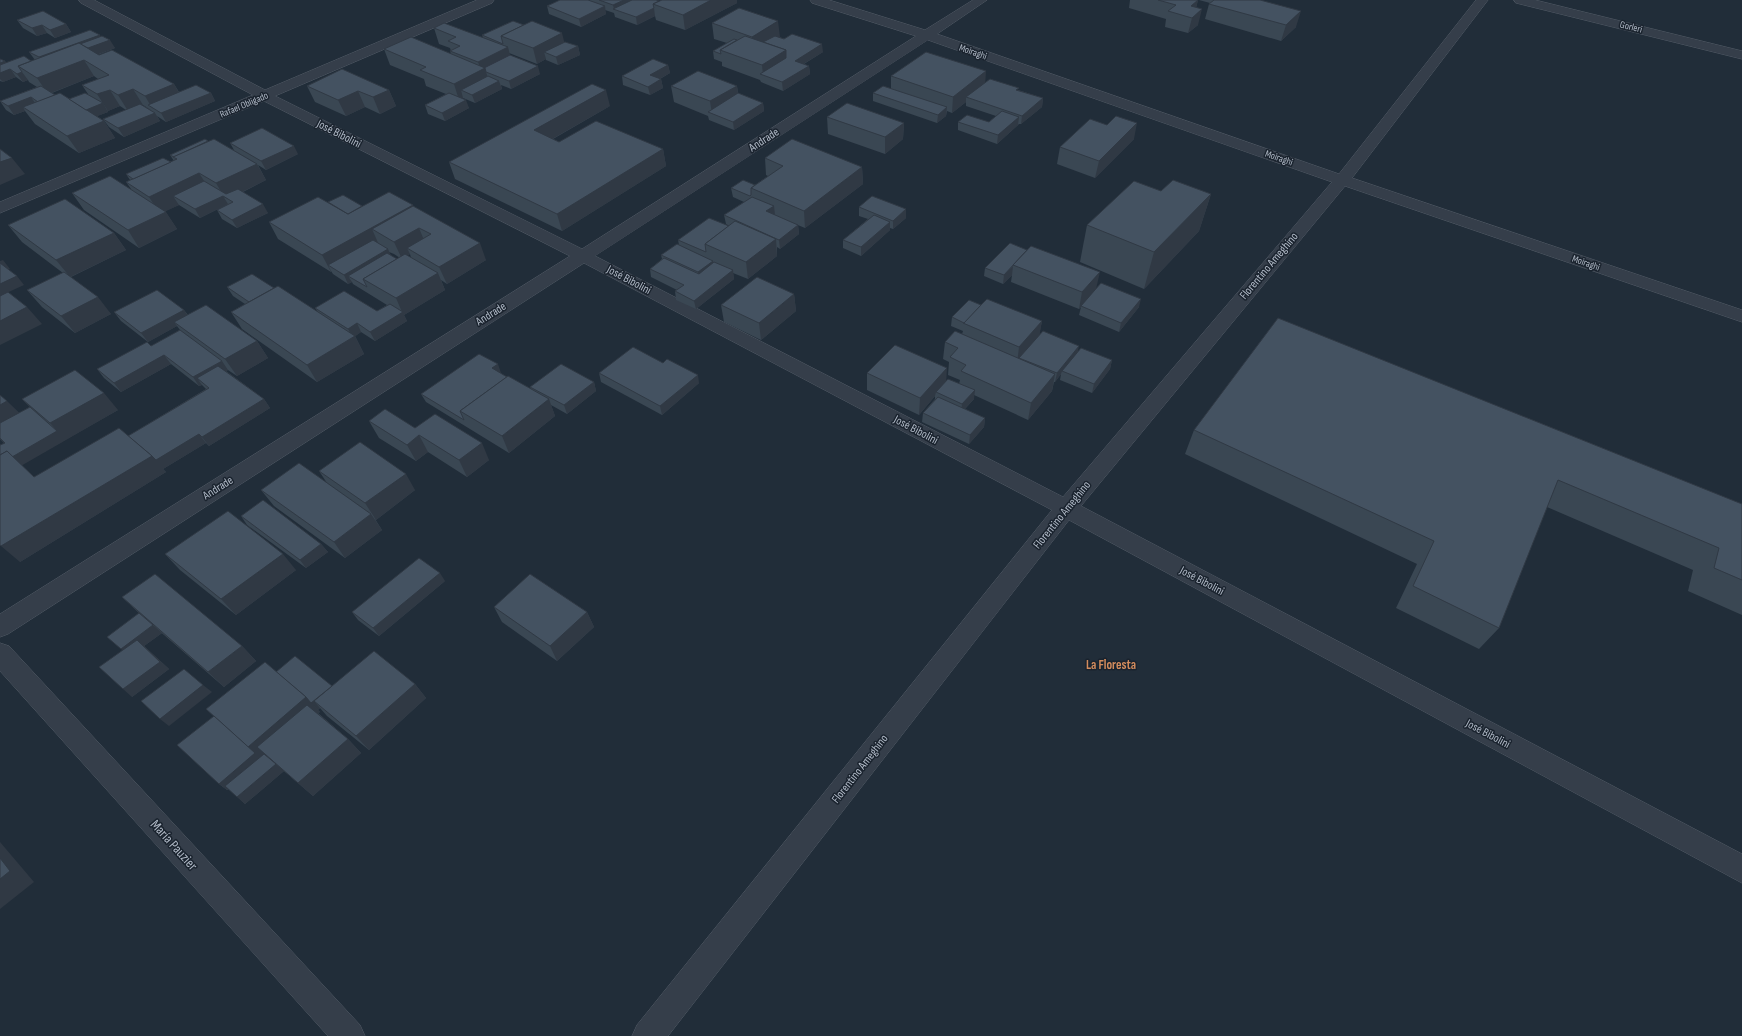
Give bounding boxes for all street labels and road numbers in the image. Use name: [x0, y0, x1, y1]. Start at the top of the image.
street label: Gorleri: [1619, 18, 1644, 36]
street label: Moiraghi: [958, 42, 989, 62]
street label: Rafael Obligado: [218, 89, 270, 121]
street label: José Bibolini: [313, 116, 364, 152]
street label: Andrade: [745, 125, 782, 156]
street label: Moiraghi: [1264, 148, 1295, 168]
street label: Florentino Ameghino: [1237, 229, 1301, 303]
street label: Moiraghi: [1571, 253, 1602, 273]
street label: José Bibolini: [603, 262, 654, 298]
street label: Andrade: [472, 299, 509, 330]
street label: José Bibolini: [890, 412, 941, 448]
street label: Andrade: [199, 473, 236, 504]
street label: Florentino Ameghino: [1030, 478, 1094, 552]
street label: José Bibolini: [1176, 563, 1227, 599]
street label: José Bibolini: [1462, 716, 1513, 752]
street label: Florentino Ameghino: [828, 732, 892, 806]
street label: María Pauzier: [147, 816, 201, 874]

